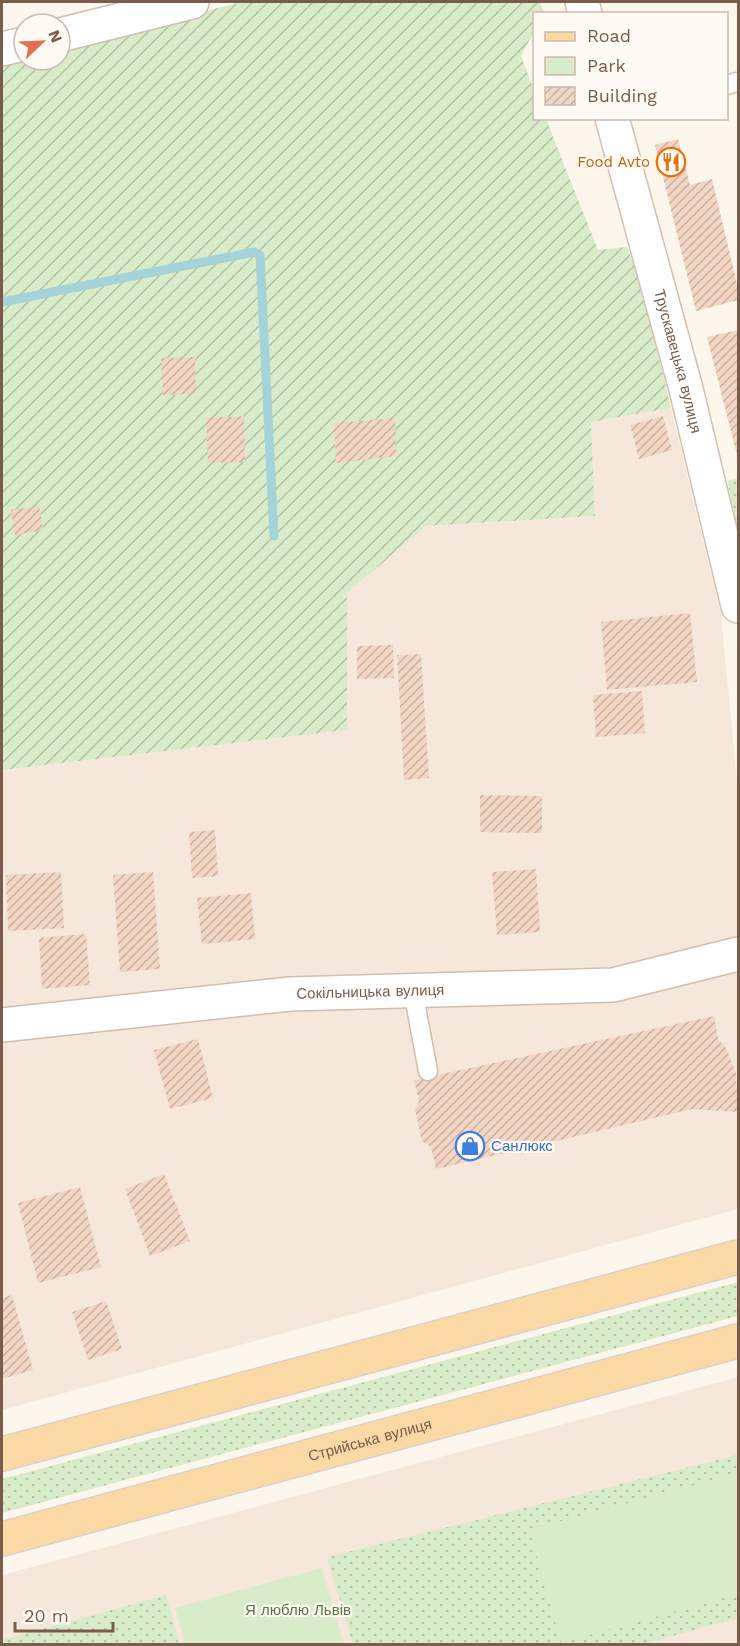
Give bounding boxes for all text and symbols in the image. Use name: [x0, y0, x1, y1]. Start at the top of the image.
north arrow: [12, 12, 72, 72]
legend: [533, 12, 728, 120]
text: Road: [587, 25, 631, 46]
text: N: [44, 27, 66, 46]
text: Park: [587, 55, 626, 76]
text: Building: [587, 85, 657, 106]
restaurant icon: Food Avto: [655, 146, 687, 178]
place label: Food Avto: [577, 153, 650, 171]
street label: Трускавецька вулиця: [650, 287, 705, 435]
street label: Сокільницька вулиця: [296, 981, 444, 1003]
shop icon: Санлюкс: [454, 1130, 486, 1162]
place label: Санлюкс: [491, 1137, 553, 1155]
street label: Стрийська вулиця: [306, 1415, 434, 1465]
scale bar: [15, 1595, 112, 1633]
park label: Я люблю Львів: [245, 1601, 351, 1619]
text: 20 m: [24, 1605, 69, 1626]

